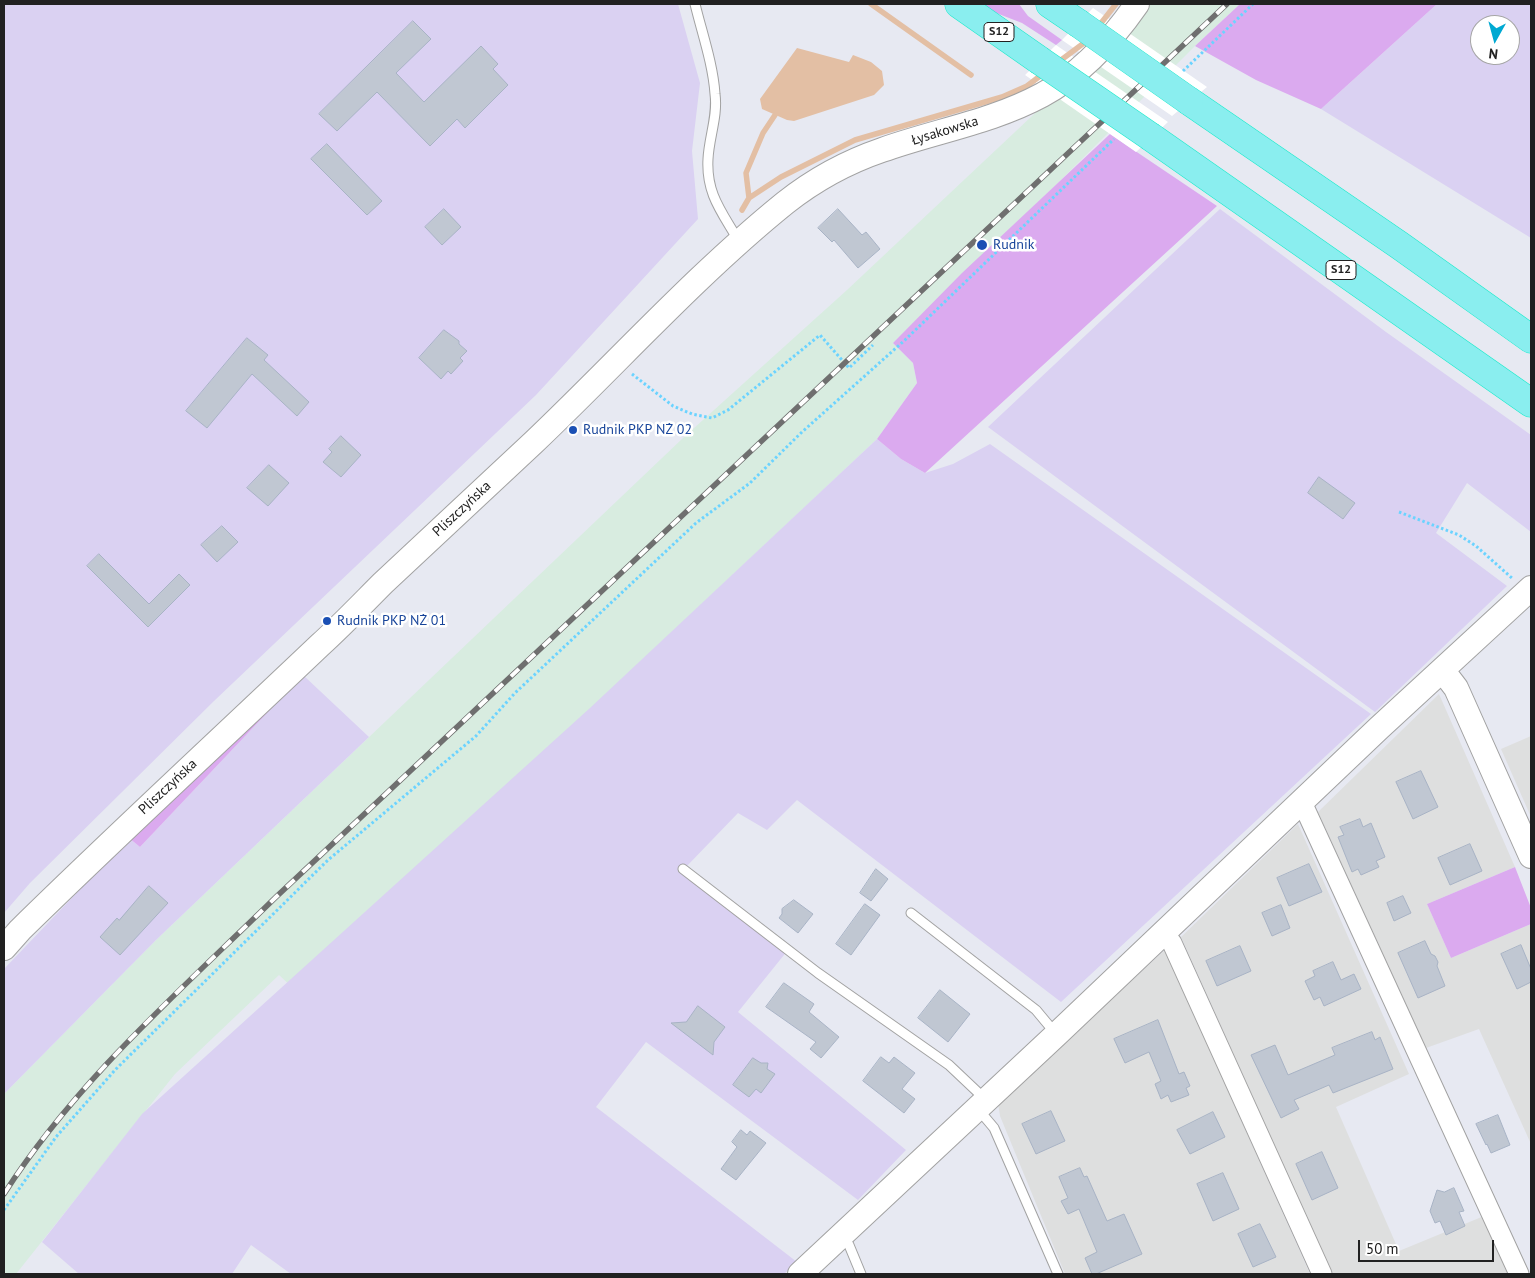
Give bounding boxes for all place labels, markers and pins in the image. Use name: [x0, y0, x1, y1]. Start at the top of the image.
place label: Rudnik: [993, 237, 1034, 253]
marker: Rudnik: [975, 238, 989, 252]
place label: Rudnik PKP NŻ 02: [583, 422, 692, 438]
marker: Rudnik PKP NŻ 02: [567, 424, 579, 436]
place label: Rudnik PKP NŻ 01: [337, 613, 446, 629]
marker: Rudnik PKP NŻ 01: [321, 615, 333, 627]

